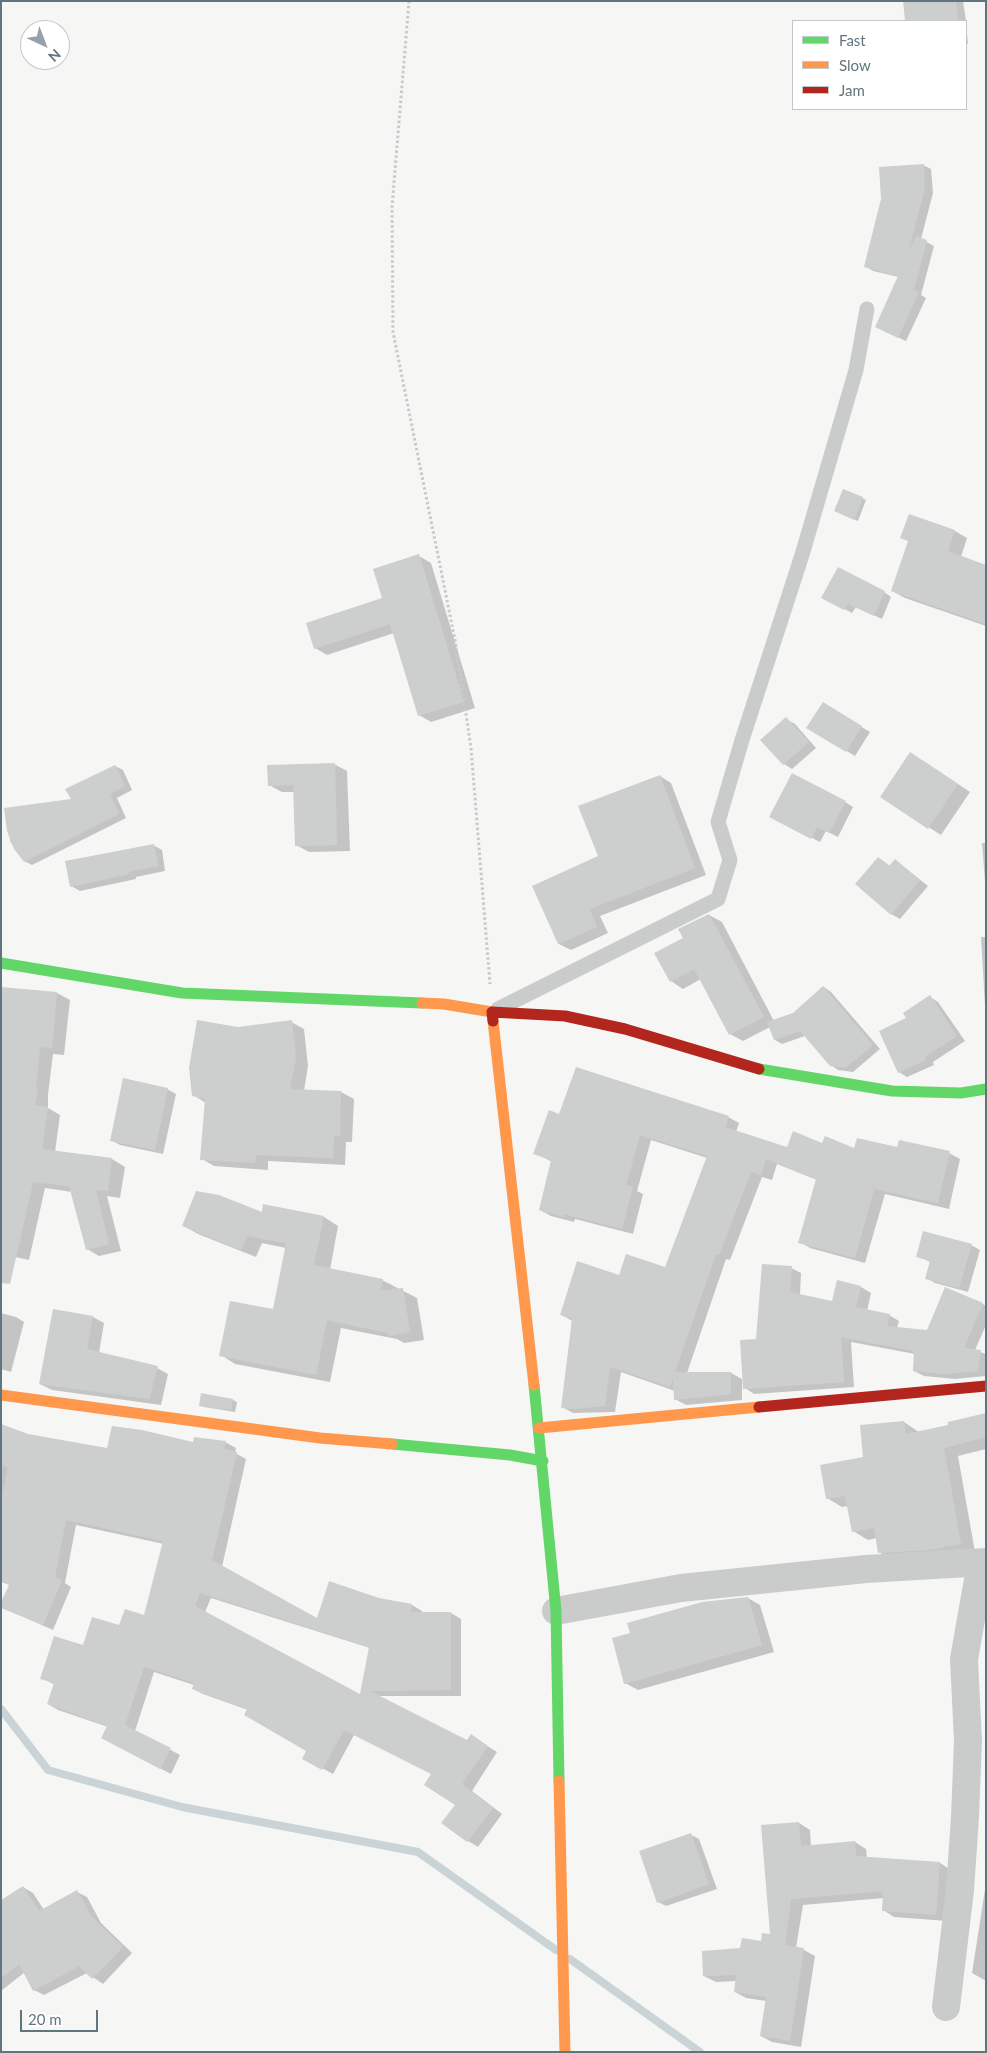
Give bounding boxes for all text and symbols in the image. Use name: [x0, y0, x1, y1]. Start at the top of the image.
north arrow: [20, 20, 70, 70]
legend: [792, 20, 967, 110]
text: Fast: [839, 31, 866, 49]
text: N: [45, 46, 65, 65]
text: Slow: [839, 56, 871, 74]
text: Jam: [839, 81, 865, 99]
scale bar: [22, 2000, 100, 2032]
text: 20 m: [28, 2010, 62, 2028]

